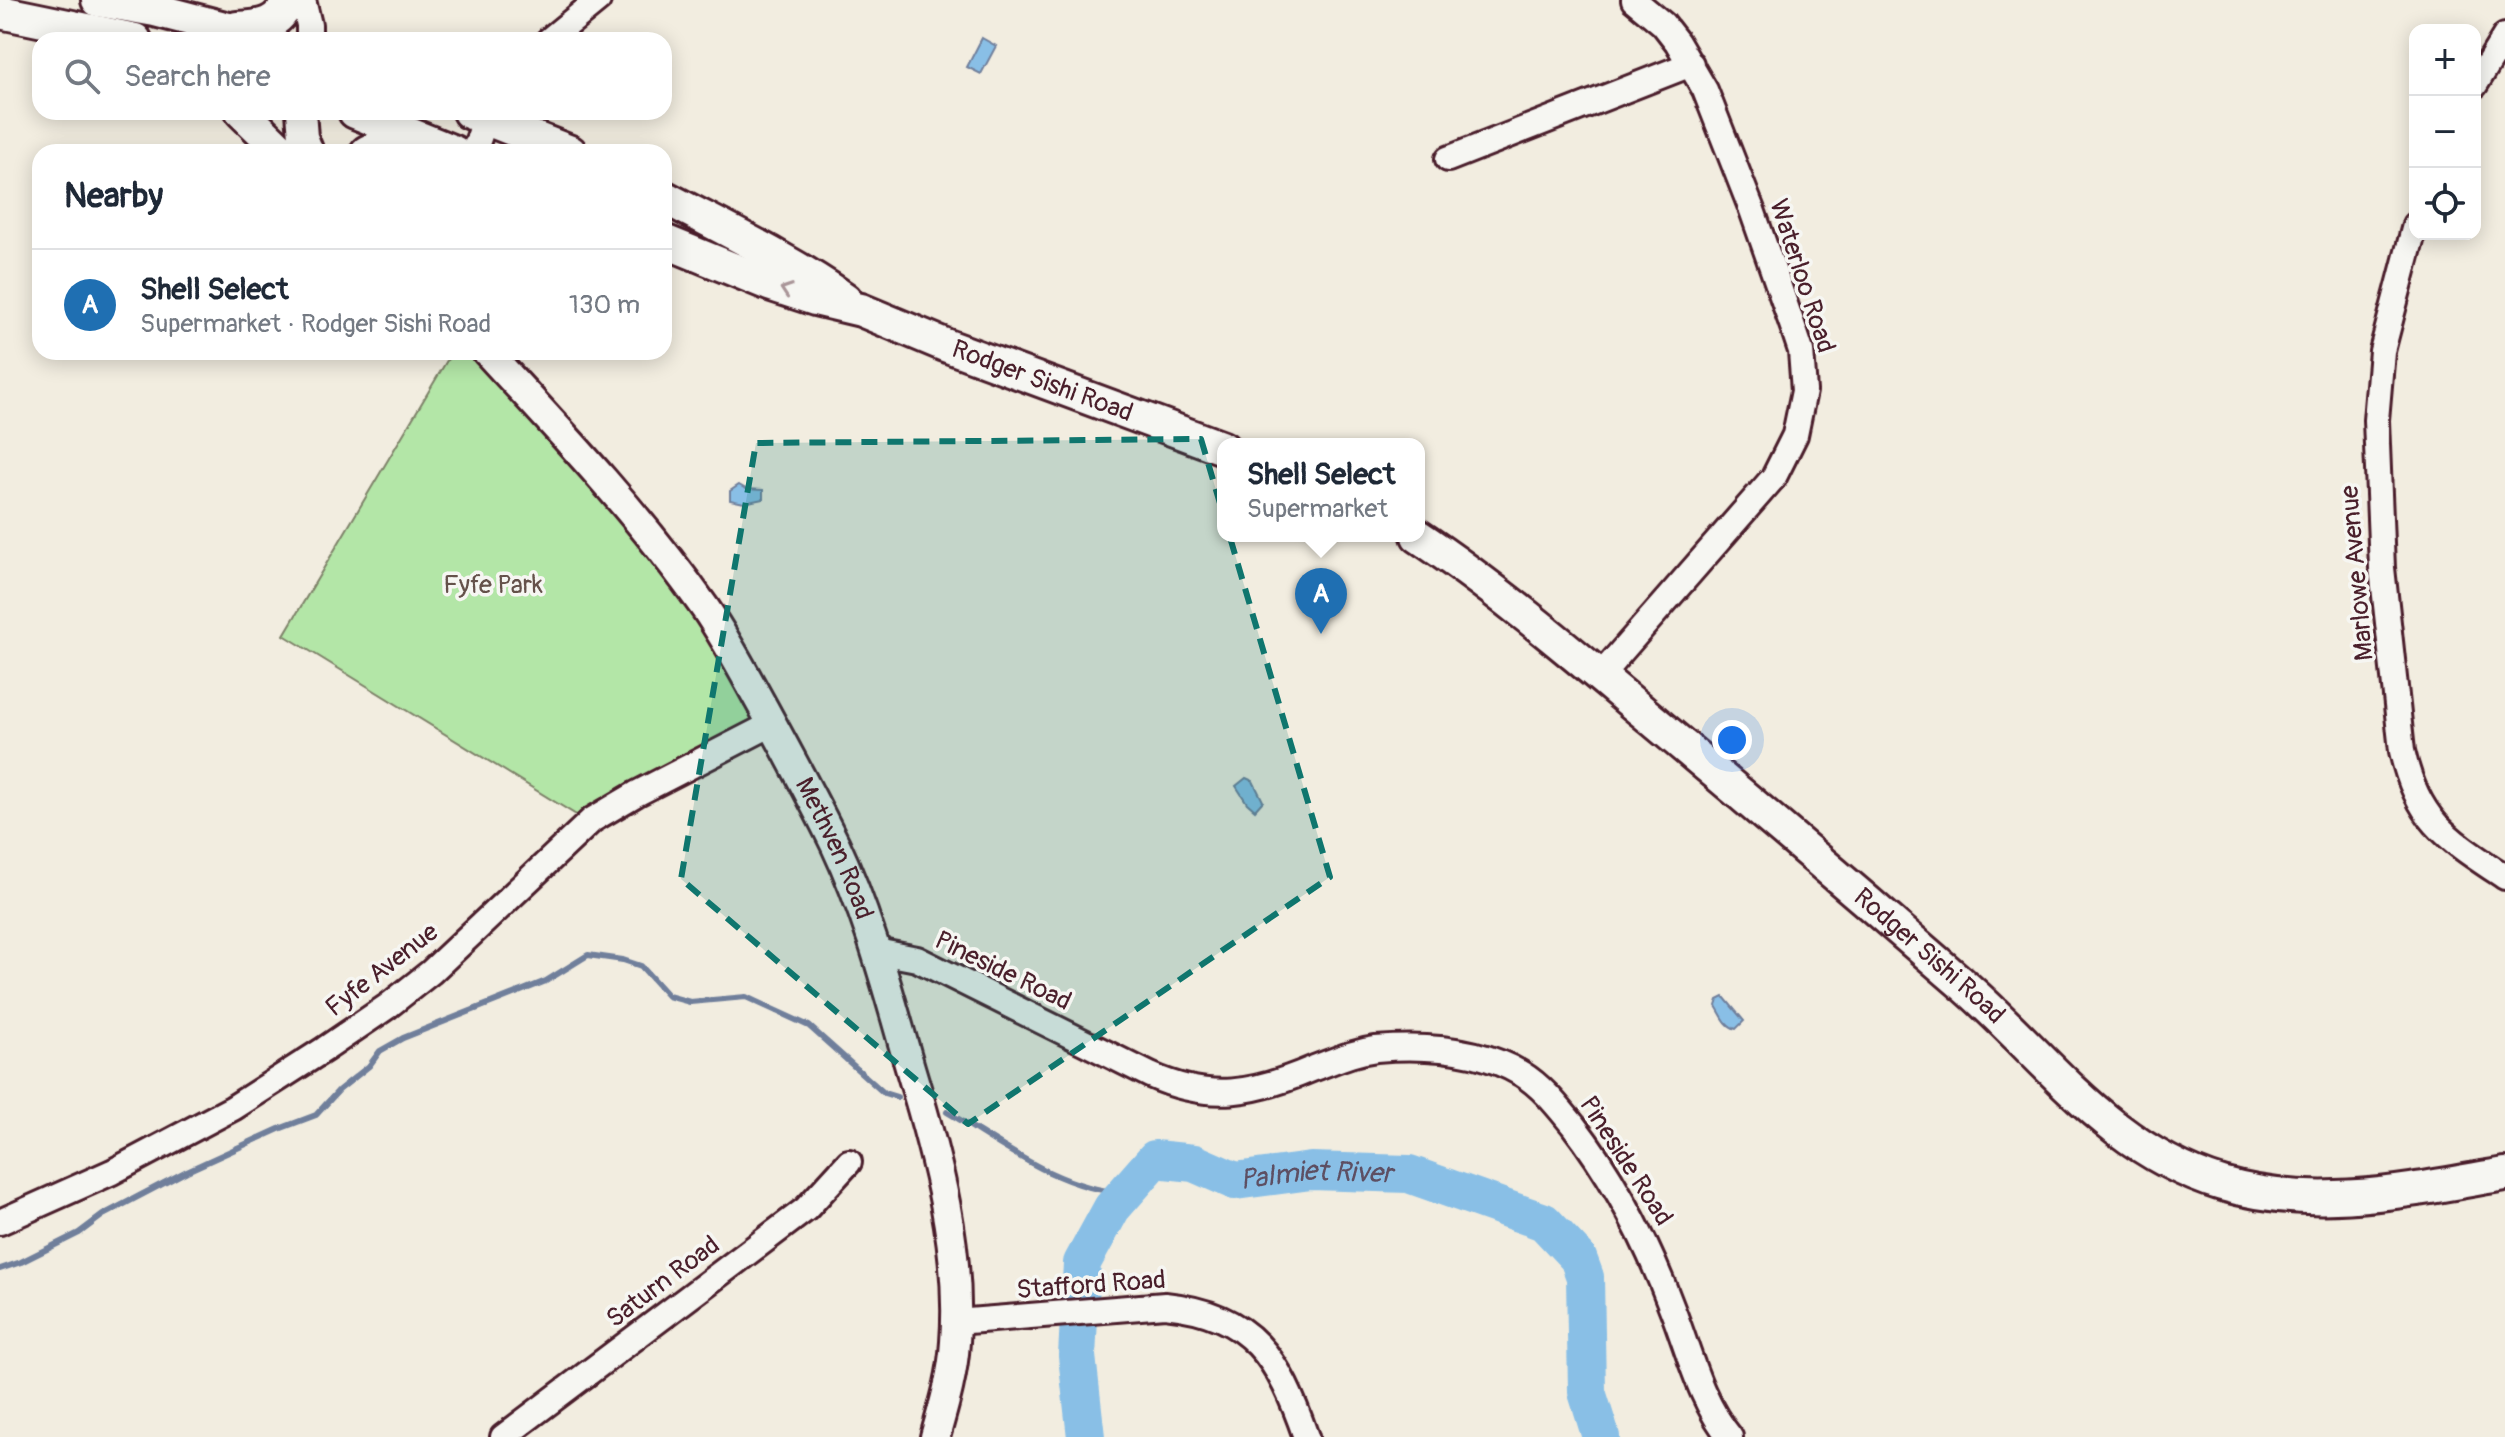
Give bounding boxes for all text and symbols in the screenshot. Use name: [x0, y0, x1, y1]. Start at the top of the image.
map controls: [2409, 24, 2481, 240]
button: +: [2409, 24, 2481, 96]
search box: [32, 32, 672, 120]
icon: search: [60, 54, 104, 98]
text: Search here: [124, 58, 271, 95]
button: −: [2409, 96, 2481, 168]
button: locate: [2409, 168, 2481, 240]
text: Nearby: [64, 175, 163, 218]
street label: Waterloo Road: [1762, 195, 1842, 357]
text: Shell Select: [140, 271, 289, 308]
one-way arrow: [780, 283, 794, 299]
text: A: [82, 289, 98, 321]
text: 130 m: [569, 289, 640, 321]
text: Supermarket · Rodger Sishi Road: [140, 308, 491, 340]
street label: Rodger Sishi Road: [947, 333, 1137, 429]
popup: [1217, 438, 1425, 542]
text: Shell Select: [1247, 456, 1395, 493]
street label: Marlowe Avenue: [2333, 484, 2381, 662]
text: Supermarket: [1247, 493, 1388, 525]
pin: A: [1295, 568, 1347, 634]
park label: Fyfe Park: [443, 569, 543, 601]
your location: [1712, 720, 1752, 760]
street label: Methven Road: [788, 772, 880, 924]
street label: Rodger Sishi Road: [1847, 881, 2012, 1031]
street label: Fyfe Avenue: [319, 916, 445, 1024]
street label: Pineside Road: [930, 924, 1076, 1018]
street label: Pineside Road: [1572, 1090, 1680, 1232]
water label: Palmiet River: [1237, 1152, 1396, 1198]
street label: Saturn Road: [600, 1229, 726, 1335]
street label: Stafford Road: [1015, 1264, 1167, 1306]

